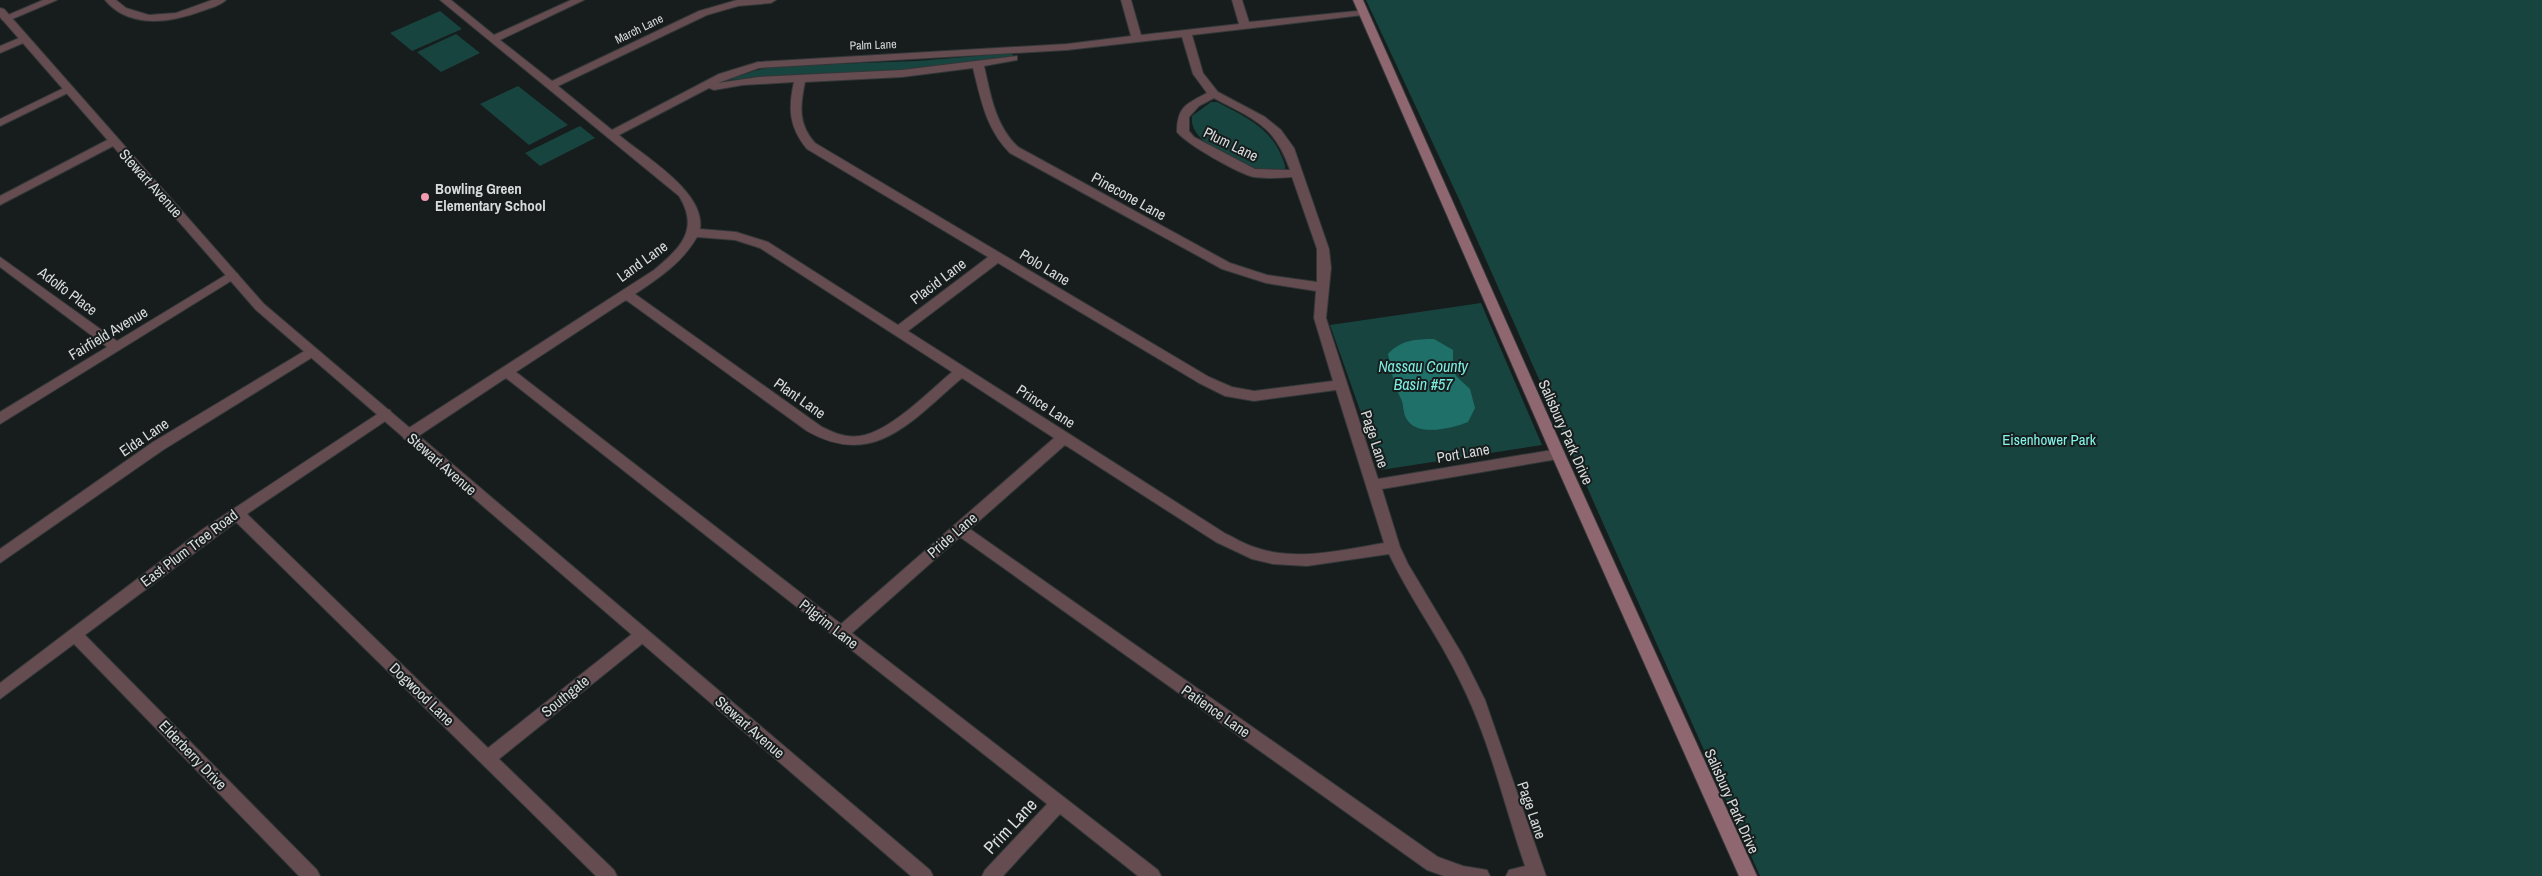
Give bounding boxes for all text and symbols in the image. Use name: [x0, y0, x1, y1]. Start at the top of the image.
street label: March Lane: [612, 10, 666, 48]
street label: Palm Lane: [849, 36, 897, 54]
street label: Plum Lane: [1200, 122, 1262, 166]
street label: Stewart Avenue: [114, 144, 188, 222]
street label: Pinecone Lane: [1088, 167, 1170, 225]
place label: Bowling Green Elementary School: [435, 178, 546, 216]
marker: Bowling Green Elementary School: [419, 191, 431, 203]
street label: Land Lane: [612, 235, 672, 287]
street label: Polo Lane: [1016, 244, 1074, 290]
street label: Placid Lane: [906, 253, 970, 309]
street label: Adolfo Place: [33, 261, 102, 320]
street label: Fairfield Avenue: [65, 301, 152, 365]
water label: Nassau County Basin #57: [1378, 355, 1469, 395]
street label: Plant Lane: [770, 373, 830, 424]
street label: Salisbury Park Drive: [1533, 376, 1599, 488]
street label: Prince Lane: [1012, 379, 1080, 433]
street label: Page Lane: [1356, 407, 1394, 471]
street label: Elda Lane: [115, 413, 173, 461]
street label: Stewart Avenue: [403, 428, 481, 500]
park label: Eisenhower Park: [2002, 429, 2097, 450]
street label: Port Lane: [1435, 438, 1491, 468]
street label: East Plum Tree Road: [136, 504, 242, 592]
street label: Pride Lane: [922, 507, 982, 563]
street label: Pilgrim Lane: [795, 594, 863, 654]
street label: Dogwood Lane: [385, 658, 459, 730]
street label: Southgate: [537, 670, 594, 722]
street label: Patience Lane: [1177, 680, 1255, 742]
street label: Stewart Avenue: [711, 691, 789, 763]
street label: Elderberry Drive: [154, 715, 232, 795]
street label: Salisbury Park Drive: [1699, 745, 1765, 857]
street label: Page Lane: [1512, 778, 1552, 842]
street label: Prim Lane: [978, 793, 1042, 859]

